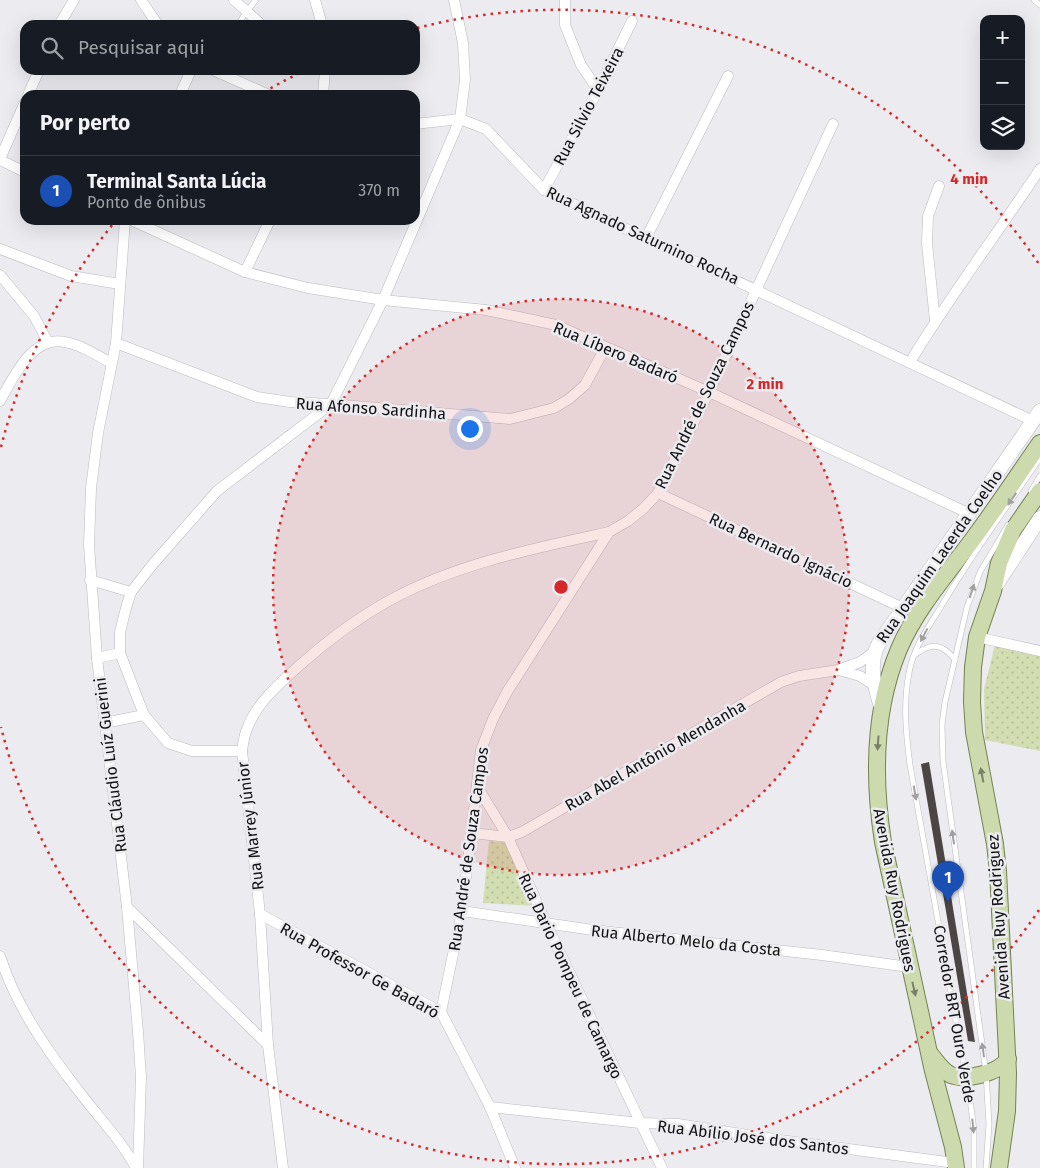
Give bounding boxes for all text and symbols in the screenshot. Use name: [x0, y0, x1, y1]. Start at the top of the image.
map controls: [980, 15, 1025, 150]
button: +: [980, 15, 1025, 60]
search box: [20, 20, 420, 75]
icon: search: [38, 34, 66, 62]
text: Pesquisar aqui: [78, 36, 205, 59]
street label: Rua Silvio Teixeira: [549, 44, 628, 169]
button: −: [980, 60, 1025, 105]
button: layers: [980, 105, 1025, 150]
text: Por perto: [40, 110, 130, 136]
text: Terminal Santa Lúcia: [87, 170, 267, 193]
text: 4 min: [950, 170, 988, 188]
text: 1: [52, 181, 60, 200]
text: 370 m: [358, 181, 400, 200]
street label: Rua Agnado Saturnino Rocha: [543, 182, 742, 289]
text: Ponto de ônibus: [87, 193, 206, 212]
street label: Rua André de Souza Campos: [651, 299, 758, 492]
street label: Rua Líbero Badaró: [551, 318, 681, 387]
text: 2 min: [747, 375, 783, 393]
street label: Rua Afonso Sardinha: [295, 394, 447, 423]
your location: [457, 416, 483, 442]
street label: Rua Joaquim Lacerda Coelho: [872, 466, 1007, 646]
one-way arrow: [1007, 492, 1017, 505]
street label: Rua Bernardo Ignácio: [706, 509, 856, 592]
centre of rings: [552, 578, 570, 596]
one-way arrow: [968, 583, 976, 598]
one-way arrow: [920, 627, 928, 642]
street label: Rua Cláudio Luíz Guerini: [90, 676, 131, 854]
street label: Rua Abel Antônio Mendanha: [562, 696, 749, 815]
one-way arrow: [874, 735, 882, 751]
street label: Rua André de Souza Campos: [445, 746, 492, 952]
street label: Rua Marrey Júnior: [233, 760, 268, 891]
one-way arrow: [977, 767, 985, 783]
one-way arrow: [912, 786, 920, 802]
street label: Avenida Ruy Rodrigues: [869, 807, 920, 973]
one-way arrow: [949, 828, 957, 844]
street label: Avenida Ruy Rodriguez: [983, 834, 1014, 1000]
pin: 1: [932, 861, 964, 902]
street label: Rua Dario Pompeu de Camargo: [514, 870, 627, 1082]
street label: Rua Professor Ge Badaró: [277, 919, 443, 1022]
street label: Rua Alberto Melo da Costa: [590, 921, 782, 960]
street label: Corredor BRT Ouro Verde: [929, 924, 980, 1105]
one-way arrow: [910, 981, 918, 997]
one-way arrow: [979, 1041, 987, 1057]
street label: Rua Abílio José dos Santos: [656, 1116, 850, 1159]
one-way arrow: [969, 1118, 977, 1134]

